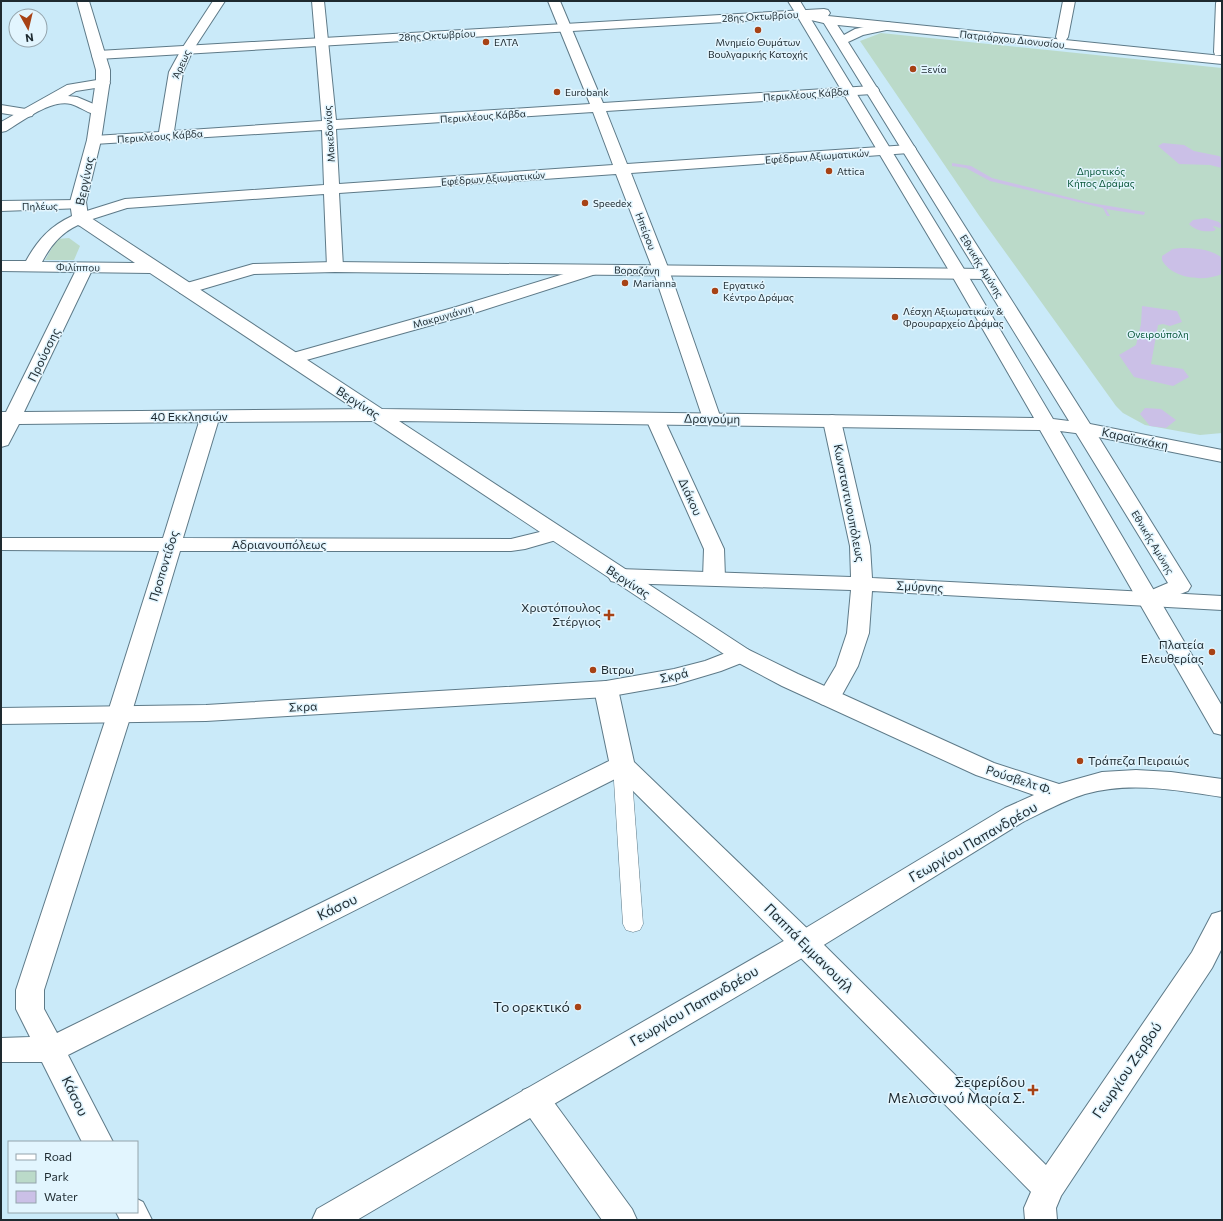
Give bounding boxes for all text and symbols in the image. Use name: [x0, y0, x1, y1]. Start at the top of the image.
north arrow: [8, 8, 48, 48]
street label: 28ης Οκτωβρίου: [721, 8, 799, 24]
marker: Μνημείο Θυμάτων Βουλγαρικής Κατοχής: [753, 25, 763, 35]
street label: 28ης Οκτωβρίου: [398, 27, 476, 43]
street label: Πατριάρχου Διονυσίου: [959, 28, 1065, 51]
text: N: [24, 31, 34, 45]
place label: ΕΛΤΑ: [494, 36, 519, 48]
place label: Μνημείο Θυμάτων Βουλγαρικής Κατοχής: [708, 36, 808, 60]
marker: ΕΛΤΑ: [481, 37, 491, 47]
street label: Άρεως: [169, 48, 193, 81]
place label: Ξενία: [921, 63, 947, 75]
marker: Ξενία: [908, 64, 918, 74]
street label: Περικλέους Κάβδα: [763, 85, 849, 103]
place label: Eurobank: [565, 86, 609, 98]
marker: Eurobank: [552, 87, 562, 97]
street label: Μακεδονίας: [321, 105, 337, 163]
street label: Περικλέους Κάβδα: [440, 107, 526, 125]
street label: Περικλέους Κάβδα: [117, 127, 203, 145]
street label: Εφέδρων Αξιωματικών: [765, 146, 869, 166]
street label: Βεργίνας: [72, 155, 96, 206]
place label: Attica: [837, 165, 864, 177]
park label: Δημοτικός Κήπος Δράμας: [1067, 165, 1135, 189]
marker: Attica: [824, 166, 834, 176]
street label: Εφέδρων Αξιωματικών: [441, 168, 545, 188]
place label: Speedex: [593, 197, 632, 209]
marker: Speedex: [580, 198, 590, 208]
street label: Πηλέως: [22, 200, 58, 212]
street label: Ηπείρου: [633, 211, 659, 252]
street label: Εθνικής Αμύνης: [958, 232, 1006, 300]
street label: Φιλίππου: [56, 261, 100, 273]
street label: Βοραζάνη: [614, 264, 660, 276]
place label: Marianna: [633, 277, 676, 289]
marker: Marianna: [620, 278, 630, 288]
place label: Εργατικό Κέντρο Δράμας: [723, 279, 794, 303]
marker: Εργατικό Κέντρο Δράμας: [710, 286, 720, 296]
street label: Μακρυγιάννη: [411, 302, 475, 330]
place label: Λέσχη Αξιωματικών & Φρουραρχείο Δράμας: [903, 305, 1004, 329]
marker: Λέσχη Αξιωματικών & Φρουραρχείο Δράμας: [890, 312, 900, 322]
street label: Προύσσης: [24, 325, 62, 384]
park label: Ονειρούπολη: [1127, 328, 1189, 340]
street label: Βεργίνας: [334, 383, 383, 421]
street label: 40 Εκκλησιών: [150, 409, 228, 423]
street label: Δραγούμη: [684, 411, 740, 425]
street label: Καραϊσκάκη: [1101, 424, 1170, 452]
street label: Κωνσταντινουπόλεως: [832, 443, 868, 563]
street label: Διάκου: [676, 476, 705, 518]
street label: Εθνικής Αμύνης: [1129, 508, 1177, 576]
street label: Προποντίδος: [146, 529, 180, 603]
street label: Αδριανουπόλεως: [232, 537, 326, 551]
street label: Βεργίνας: [604, 562, 653, 600]
street label: Σμύρνης: [896, 578, 944, 594]
place label: Χριστόπουλος Στέργιος: [521, 600, 601, 628]
marker: Χριστόπουλος Στέργιος: [604, 610, 614, 620]
place label: Πλατεία Ελευθερίας: [1141, 637, 1204, 665]
marker: Πλατεία Ελευθερίας: [1207, 647, 1217, 657]
place label: Βιτρω: [601, 662, 634, 676]
marker: Βιτρω: [588, 665, 598, 675]
street label: Σκρά: [658, 665, 689, 685]
street label: Σκρα: [288, 698, 318, 714]
place label: Τράπεζα Πειραιώς: [1088, 753, 1189, 767]
marker: Τράπεζα Πειραιώς: [1075, 756, 1085, 766]
street label: Ρούσβελτ Φ.: [984, 762, 1054, 796]
street label: Γεωργίου Παπανδρέου: [905, 798, 1040, 885]
street label: Κάσου: [314, 890, 360, 923]
street label: Παππά Εμμανουήλ: [761, 900, 858, 996]
street label: Γεωργίου Παπανδρέου: [626, 962, 761, 1049]
place label: Το ορεκτικό: [493, 998, 570, 1015]
marker: Το ορεκτικό: [573, 1002, 583, 1012]
street label: Γεωργίου Ζερβού: [1088, 1018, 1165, 1121]
street label: Κάσου: [59, 1073, 92, 1119]
place label: Σεφερίδου Μελισσινού Μαρία Σ.: [888, 1073, 1025, 1106]
marker: Σεφερίδου Μελισσινού Μαρία Σ.: [1028, 1085, 1038, 1095]
legend: [8, 1141, 138, 1213]
text: Road: [44, 1149, 72, 1163]
text: Park: [44, 1169, 70, 1183]
text: Water: [44, 1189, 78, 1203]

